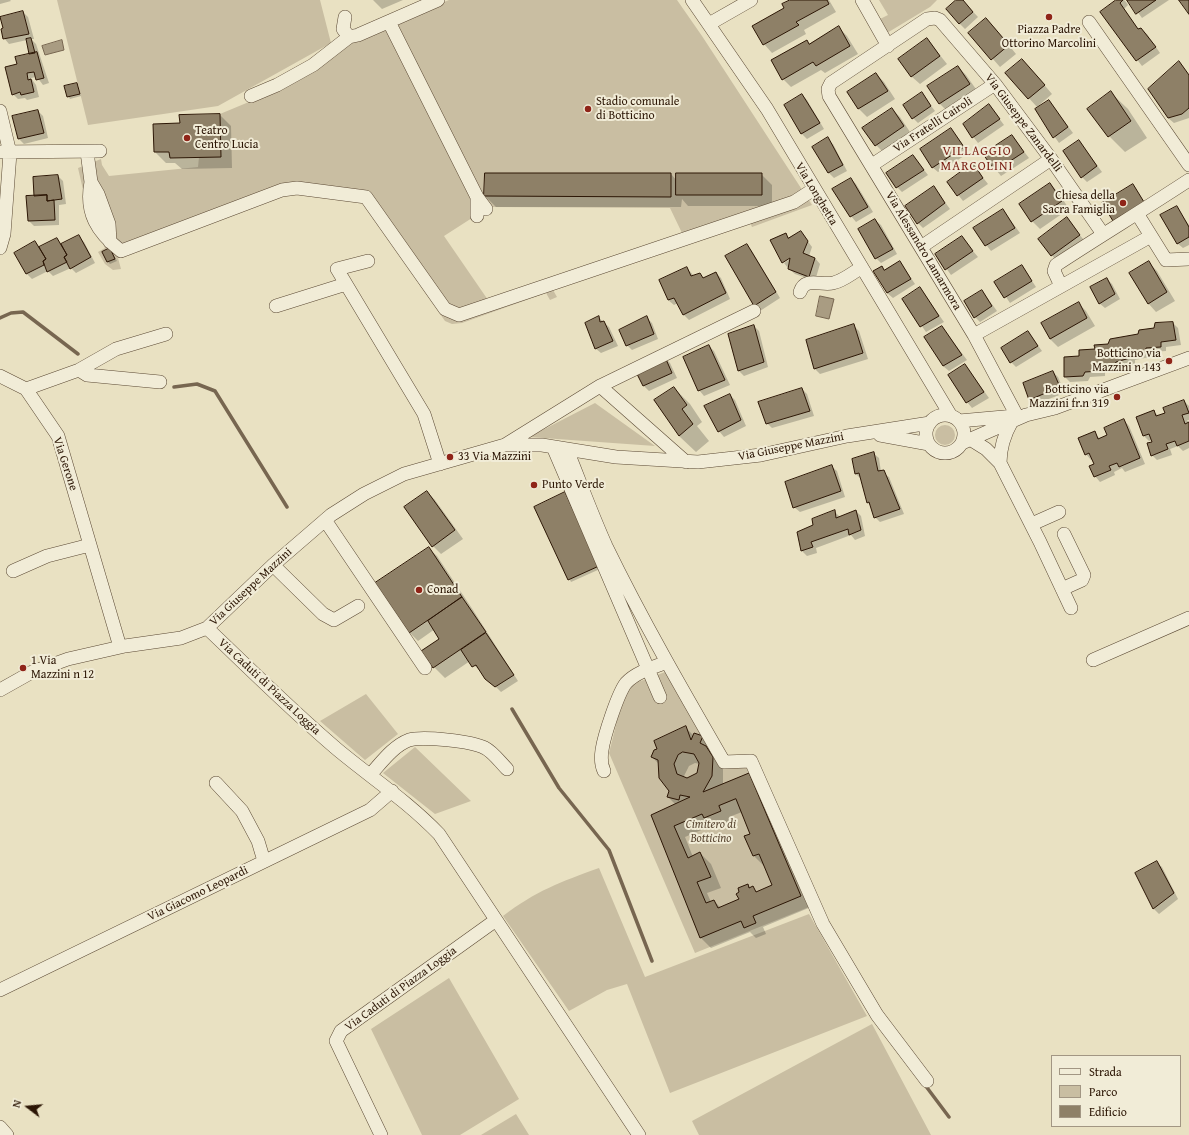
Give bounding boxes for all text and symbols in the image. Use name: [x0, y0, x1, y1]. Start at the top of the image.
marker: Piazza Padre Ottorino Marcolini: [1044, 12, 1054, 22]
place label: Piazza Padre Ottorino Marcolini: [1002, 23, 1096, 51]
street label: Via Giuseppe Zanardelli: [981, 71, 1065, 175]
street label: Via Fratelli Cairoli: [891, 94, 975, 156]
place label: Stadio comunale di Botticino: [596, 95, 679, 123]
marker: Stadio comunale di Botticino: [583, 104, 593, 114]
place label: Teatro Centro Lucia: [195, 124, 258, 152]
marker: Teatro Centro Lucia: [182, 133, 192, 143]
district label: VILLAGGIO MARCOLINI: [941, 144, 1013, 175]
street label: Via Longhetta: [792, 160, 840, 228]
street label: Via Alessandro Lamarmora: [882, 189, 964, 313]
place label: Chiesa della Sacra Famiglia: [1042, 189, 1115, 217]
marker: Chiesa della Sacra Famiglia: [1118, 198, 1128, 208]
place label: Botticino via Mazzini n 143: [1092, 347, 1161, 375]
marker: Botticino via Mazzini n 143: [1164, 356, 1174, 366]
place label: Botticino via Mazzini fr.n 319: [1029, 383, 1109, 411]
marker: Botticino via Mazzini fr.n 319: [1112, 392, 1122, 402]
street label: Via Giuseppe Mazzini: [737, 430, 845, 464]
street label: Via Gerone: [50, 435, 80, 493]
place label: 33 Via Mazzini: [458, 450, 531, 464]
marker: 33 Via Mazzini: [445, 452, 455, 462]
place label: Punto Verde: [542, 478, 604, 492]
marker: Punto Verde: [529, 480, 539, 490]
street label: Via Giuseppe Mazzini: [207, 545, 295, 629]
place label: Conad: [427, 583, 458, 597]
marker: Conad: [414, 585, 424, 595]
street label: Via Caduti di Piazza Loggia: [215, 636, 323, 738]
place label: 1 Via Mazzini n 12: [31, 654, 94, 682]
marker: 1 Via Mazzini n 12: [18, 663, 28, 673]
park label: Cimitero di Botticino: [686, 818, 736, 846]
street label: Via Giacomo Leopardi: [145, 863, 251, 925]
street label: Via Caduti di Piazza Loggia: [342, 944, 460, 1034]
legend: [1051, 1055, 1181, 1127]
text: Strada: [1089, 1063, 1122, 1080]
text: Parco: [1089, 1083, 1117, 1100]
north arrow: [8, 1087, 48, 1127]
text: N: [8, 1098, 25, 1109]
text: Edificio: [1089, 1103, 1127, 1120]

